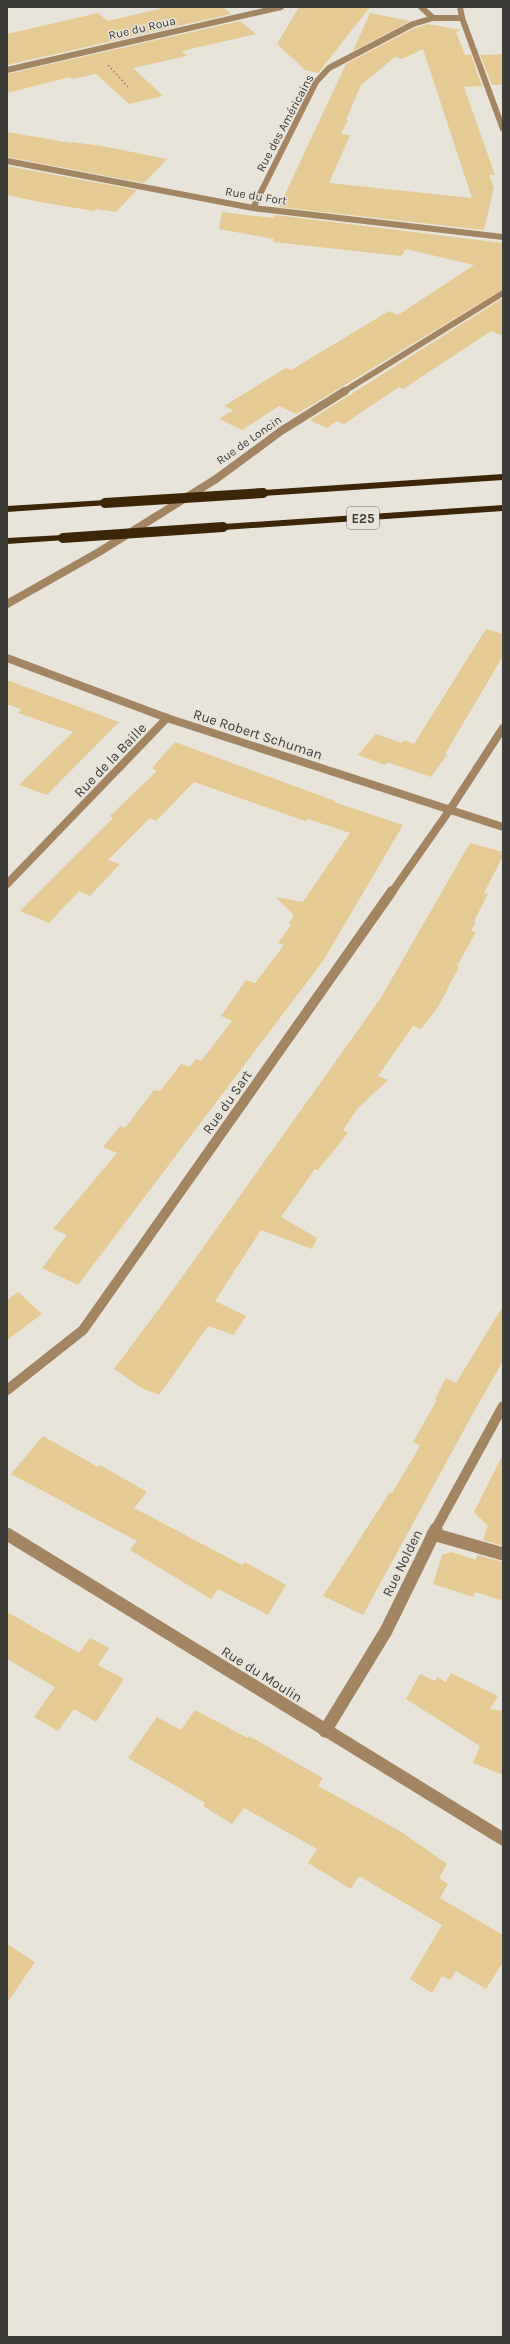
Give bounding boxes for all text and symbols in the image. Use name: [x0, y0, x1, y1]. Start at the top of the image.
street label: Rue du Roua: [107, 13, 177, 43]
street label: Rue des Américains: [253, 72, 317, 174]
street label: Rue du Fort: [224, 184, 288, 208]
street label: Rue de Loncin: [214, 412, 284, 468]
road number: E25: [347, 507, 379, 529]
street label: Rue Robert Schuman: [191, 706, 325, 763]
street label: Rue de la Baille: [71, 720, 150, 801]
street label: Rue du Sart: [199, 1067, 256, 1138]
street label: Rue Nolden: [379, 1527, 426, 1600]
street label: Rue du Moulin: [218, 1643, 305, 1706]

